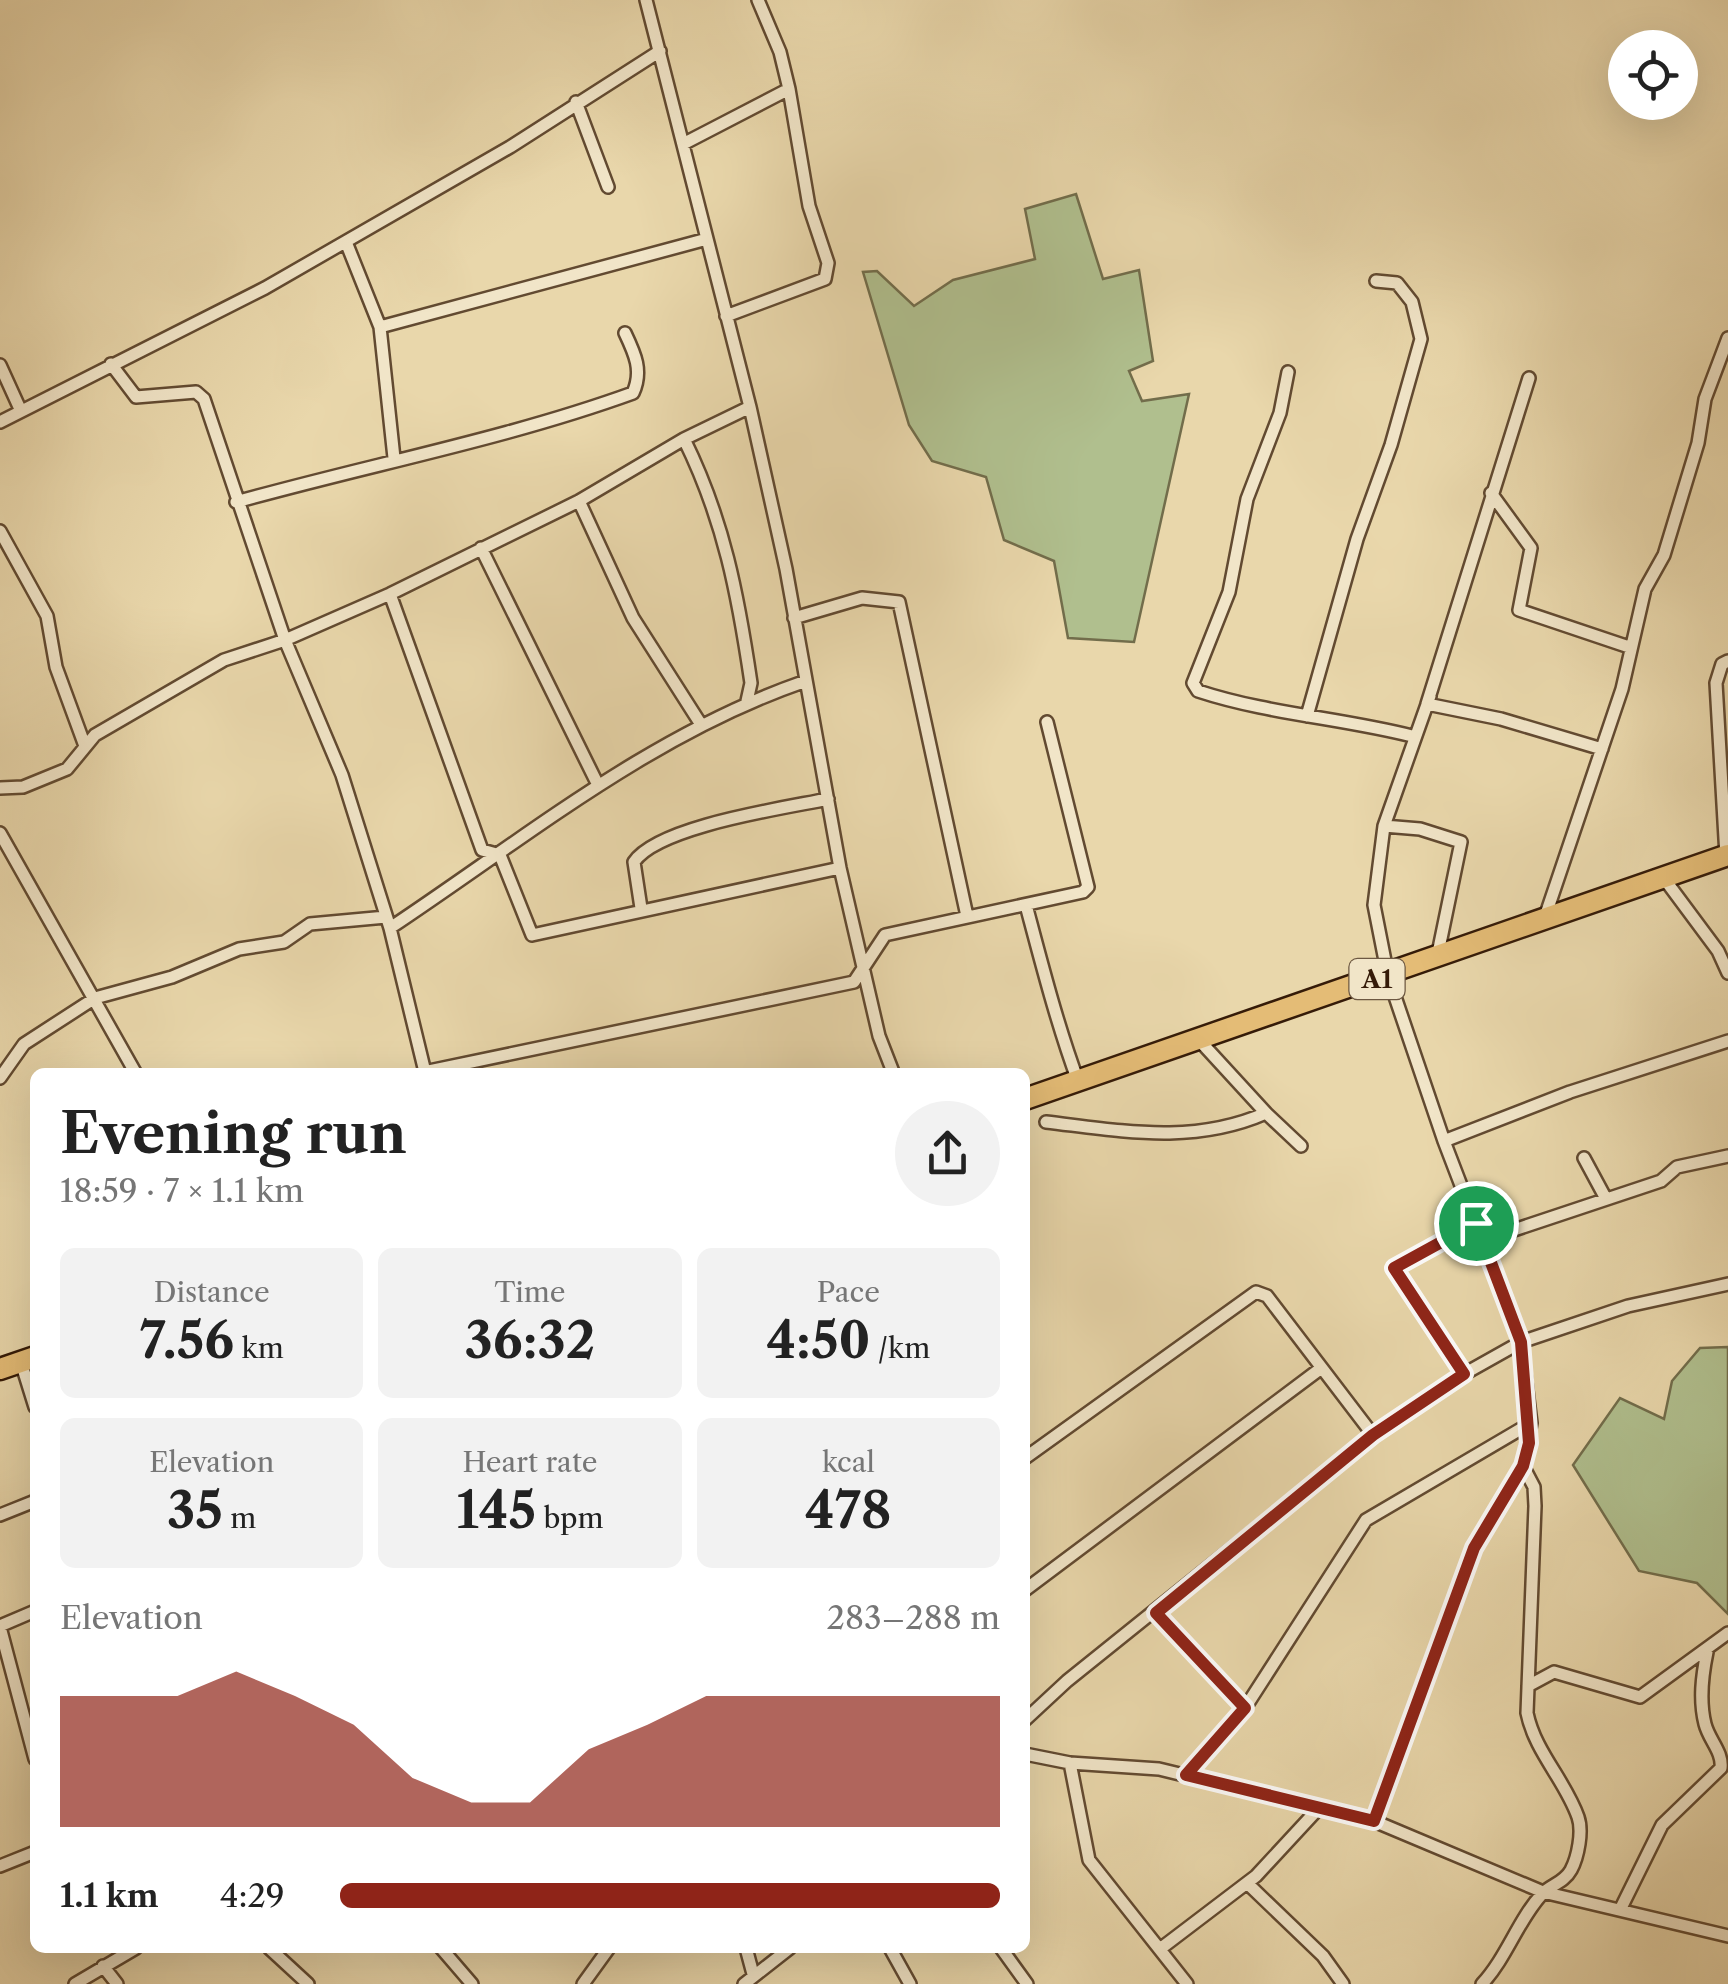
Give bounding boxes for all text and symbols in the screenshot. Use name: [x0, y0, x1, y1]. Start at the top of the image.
map controls: [1608, 30, 1698, 120]
button: locate: [1608, 30, 1698, 120]
road number: A1: [1350, 959, 1404, 999]
text: Evening run: [60, 1100, 407, 1167]
button: share: [895, 1101, 1000, 1206]
text: 18:59 · 7 × 1.1 km: [60, 1171, 304, 1210]
pin: [1434, 1181, 1519, 1266]
icon: arrive: [1449, 1196, 1504, 1251]
text: Distance: [154, 1275, 270, 1309]
text: Time: [495, 1275, 565, 1309]
text: Pace: [817, 1275, 880, 1309]
text: 7.56: [139, 1309, 234, 1371]
text: 36:32: [465, 1309, 595, 1371]
text: 4:50: [766, 1309, 870, 1371]
text: km: [234, 1331, 284, 1365]
text: /km: [870, 1331, 930, 1365]
text: Elevation: [149, 1445, 274, 1479]
text: Heart rate: [463, 1445, 597, 1479]
text: kcal: [822, 1445, 875, 1479]
text: 35: [167, 1479, 223, 1541]
text: 145: [456, 1479, 536, 1541]
text: 478: [805, 1479, 892, 1541]
text: m: [223, 1501, 256, 1535]
text: bpm: [536, 1501, 604, 1535]
text: Elevation: [60, 1598, 203, 1637]
text: 283–288 m: [827, 1598, 1000, 1637]
text: 1.1 km: [60, 1876, 159, 1915]
text: 4:29: [220, 1876, 285, 1915]

